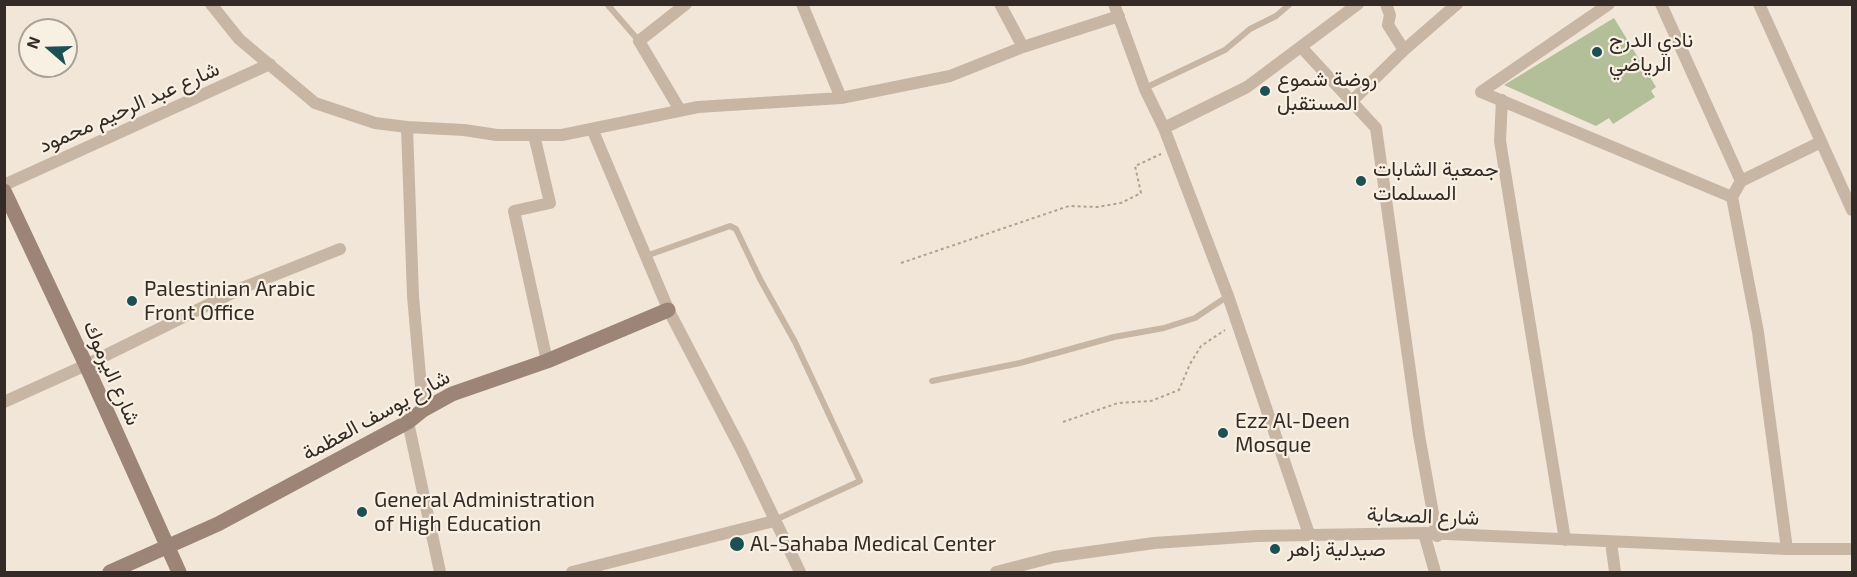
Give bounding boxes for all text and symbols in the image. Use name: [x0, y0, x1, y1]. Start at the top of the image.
north arrow: [18, 18, 78, 78]
place label: نادي الدرج الرياضي: [1609, 27, 1693, 77]
text: N: [22, 34, 43, 51]
marker: نادي الدرج الرياضي: [1590, 45, 1604, 59]
street label: شارع عبد الرحيم محمود: [35, 56, 223, 158]
place label: روضة شموع المستقبل: [1277, 66, 1377, 116]
marker: روضة شموع المستقبل: [1258, 84, 1272, 98]
place label: جمعية الشابات المسلمات: [1373, 156, 1499, 206]
marker: جمعية الشابات المسلمات: [1354, 174, 1368, 188]
place label: Palestinian Arabic Front Office: [144, 276, 316, 326]
marker: Palestinian Arabic Front Office: [125, 294, 139, 308]
street label: شارع اليرموك: [78, 317, 146, 429]
street label: شارع يوسف العظمة: [298, 364, 454, 466]
place label: Ezz Al-Deen Mosque: [1235, 408, 1350, 458]
marker: Ezz Al-Deen Mosque: [1216, 426, 1230, 440]
place label: General Administration of High Education: [374, 487, 595, 537]
street label: شارع الصحابة: [1366, 501, 1480, 531]
marker: General Administration of High Education: [355, 505, 369, 519]
place label: Al-Sahaba Medical Center: [750, 531, 996, 557]
marker: Al-Sahaba Medical Center: [728, 535, 746, 553]
place label: صيدلية زاهر: [1287, 536, 1386, 562]
marker: صيدلية زاهر: [1268, 542, 1282, 556]

